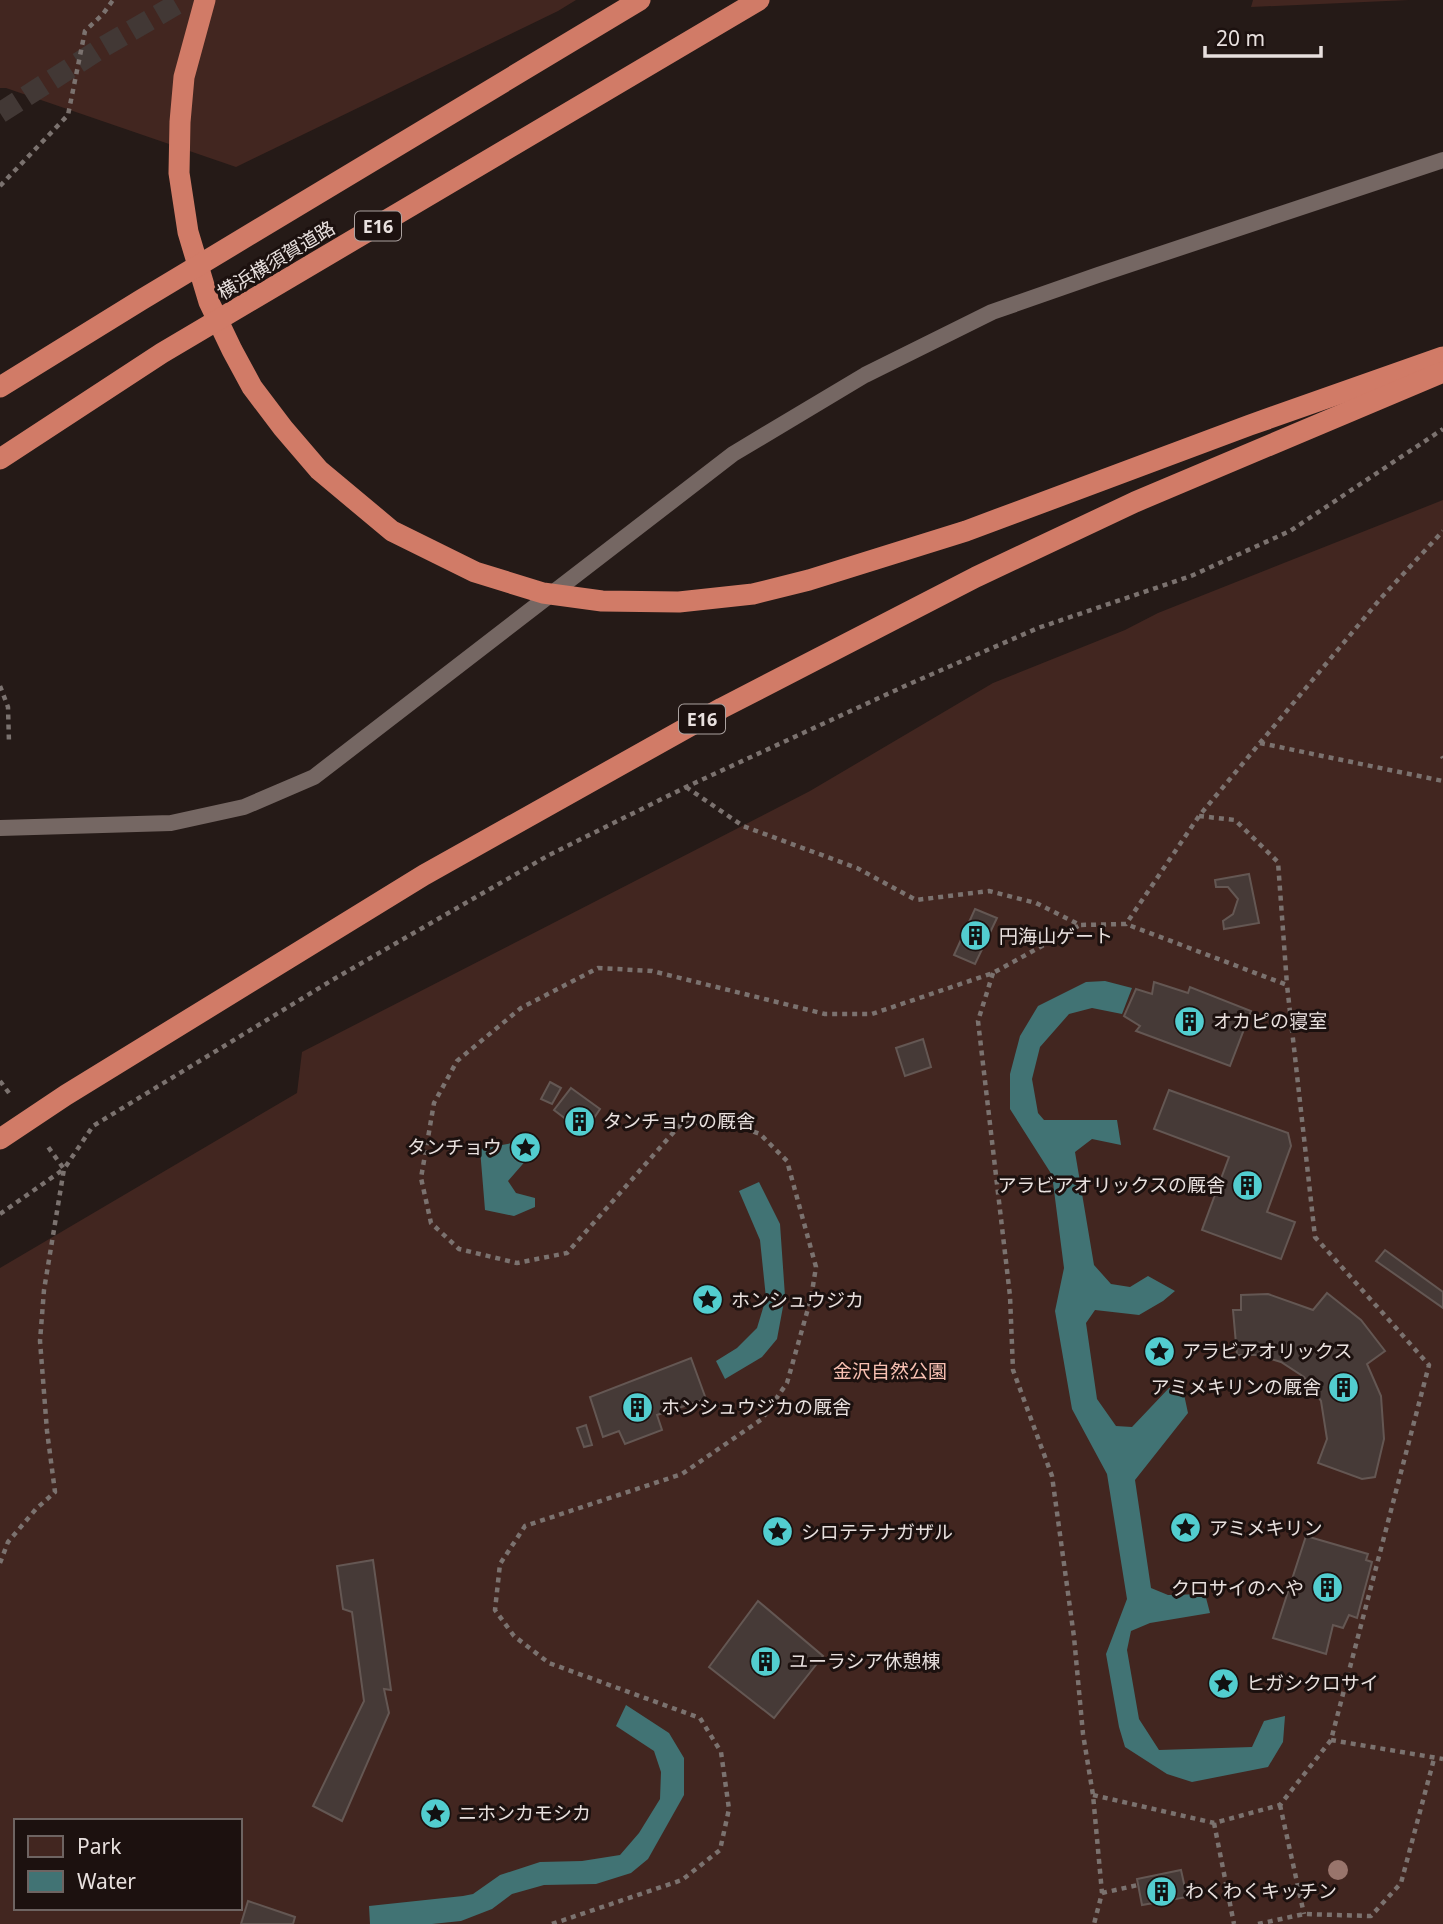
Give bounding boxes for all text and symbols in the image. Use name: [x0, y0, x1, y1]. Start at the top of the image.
scale bar: [1205, 14, 1320, 58]
text: 20 m: [1216, 24, 1265, 52]
road number: E16: [355, 211, 401, 240]
street label: 横浜横須賀道路: [212, 215, 340, 305]
road number: E16: [679, 704, 725, 734]
building icon: 円海山ゲート: [959, 919, 993, 953]
place label: 円海山ゲート: [999, 923, 1113, 949]
building icon: オカピの寝室: [1173, 1004, 1207, 1038]
place label: オカピの寝室: [1213, 1008, 1327, 1034]
building icon: タンチョウの厩舎: [563, 1104, 597, 1138]
place label: タンチョウの厩舎: [603, 1108, 755, 1134]
place icon: タンチョウ: [508, 1130, 542, 1164]
place label: タンチョウ: [407, 1134, 502, 1160]
building icon: アラビアオリックスの厩舎: [1231, 1168, 1265, 1202]
place label: アラビアオリックスの厩舎: [998, 1172, 1225, 1198]
place icon: ホンシュウジカ: [691, 1283, 725, 1317]
place label: ホンシュウジカ: [731, 1287, 864, 1313]
place icon: アラビアオリックス: [1142, 1334, 1176, 1368]
place label: アラビアオリックス: [1182, 1338, 1352, 1364]
park label: 金沢自然公園: [833, 1358, 947, 1384]
building icon: アミメキリンの厩舎: [1327, 1370, 1361, 1404]
place label: アミメキリンの厩舎: [1150, 1374, 1321, 1400]
building icon: ホンシュウジカの厩舎: [621, 1390, 655, 1424]
place label: ホンシュウジカの厩舎: [661, 1394, 851, 1420]
place icon: アミメキリン: [1169, 1511, 1203, 1545]
place icon: シロテテナガザル: [761, 1515, 795, 1549]
place label: アミメキリン: [1209, 1515, 1323, 1541]
place label: シロテテナガザル: [801, 1519, 953, 1545]
building icon: クロサイのへや: [1310, 1571, 1344, 1605]
place label: クロサイのへや: [1171, 1575, 1304, 1601]
building icon: ユーラシア休憩棟: [749, 1644, 783, 1678]
place label: ユーラシア休憩棟: [789, 1648, 941, 1674]
place icon: ヒガシクロサイ: [1206, 1666, 1240, 1700]
place label: ヒガシクロサイ: [1246, 1670, 1379, 1696]
place icon: ニホンカモシカ: [418, 1796, 452, 1830]
place label: ニホンカモシカ: [458, 1800, 591, 1826]
legend: [14, 1819, 242, 1910]
text: Park: [77, 1832, 122, 1860]
text: Water: [77, 1867, 136, 1895]
building icon: わくわくキッチン: [1145, 1874, 1179, 1908]
place label: わくわくキッチン: [1185, 1878, 1337, 1904]

